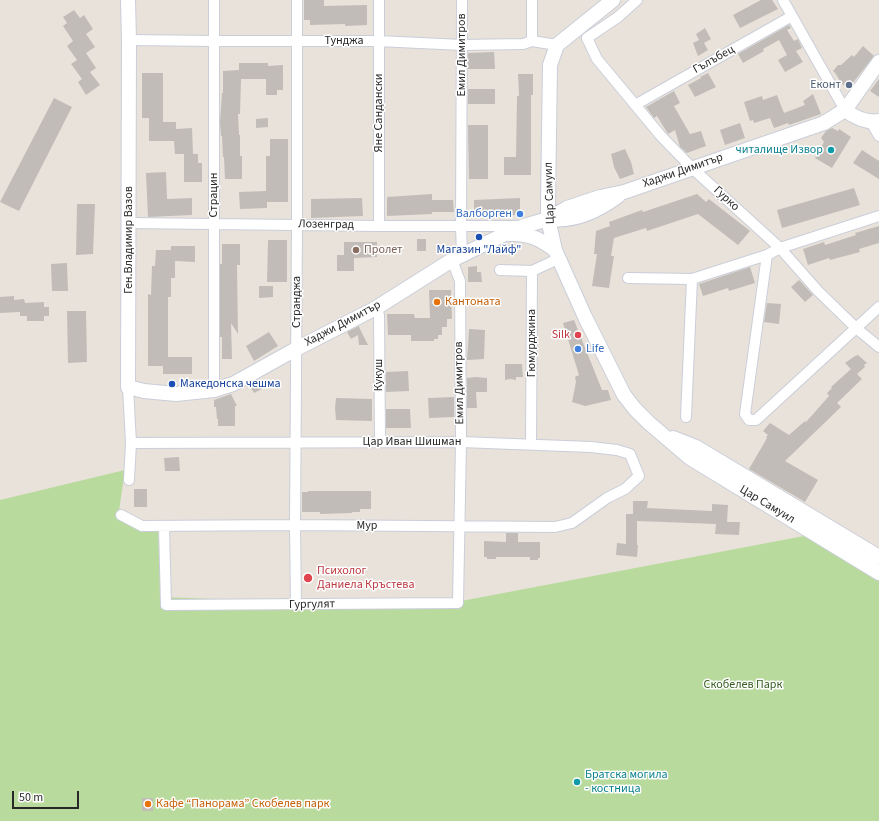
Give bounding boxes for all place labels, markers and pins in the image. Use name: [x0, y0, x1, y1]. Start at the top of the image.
place label: Еконт: [810, 78, 841, 92]
marker: Еконт: [844, 80, 854, 90]
place label: читалище Извор: [735, 143, 823, 157]
marker: читалище Извор: [826, 145, 836, 155]
place label: Валборген: [456, 207, 512, 221]
marker: Валборген: [515, 209, 525, 219]
marker: Магазин "Лайф": [474, 232, 484, 242]
place label: Пролет: [364, 243, 403, 257]
place label: Магазин "Лайф": [437, 243, 521, 257]
marker: Пролет: [351, 245, 361, 255]
place label: Кантоната: [445, 295, 501, 309]
marker: Кантоната: [432, 297, 442, 307]
place label: Silk: [552, 328, 570, 342]
marker: Silk: [573, 330, 583, 340]
place label: Life: [586, 342, 604, 356]
marker: Life: [573, 344, 583, 354]
place label: Македонска чешма: [180, 377, 281, 391]
marker: Македонска чешма: [167, 379, 177, 389]
place label: Психолог Даниела Кръстева: [317, 564, 414, 592]
marker: Психолог Даниела Кръстева: [302, 572, 314, 584]
place label: Братска могила - костница: [585, 768, 668, 796]
marker: Братска могила - костница: [572, 777, 582, 787]
place label: Кафе “Панорама” Скобелев парк: [156, 797, 329, 811]
marker: Кафе “Панорама” Скобелев парк: [143, 799, 153, 809]

